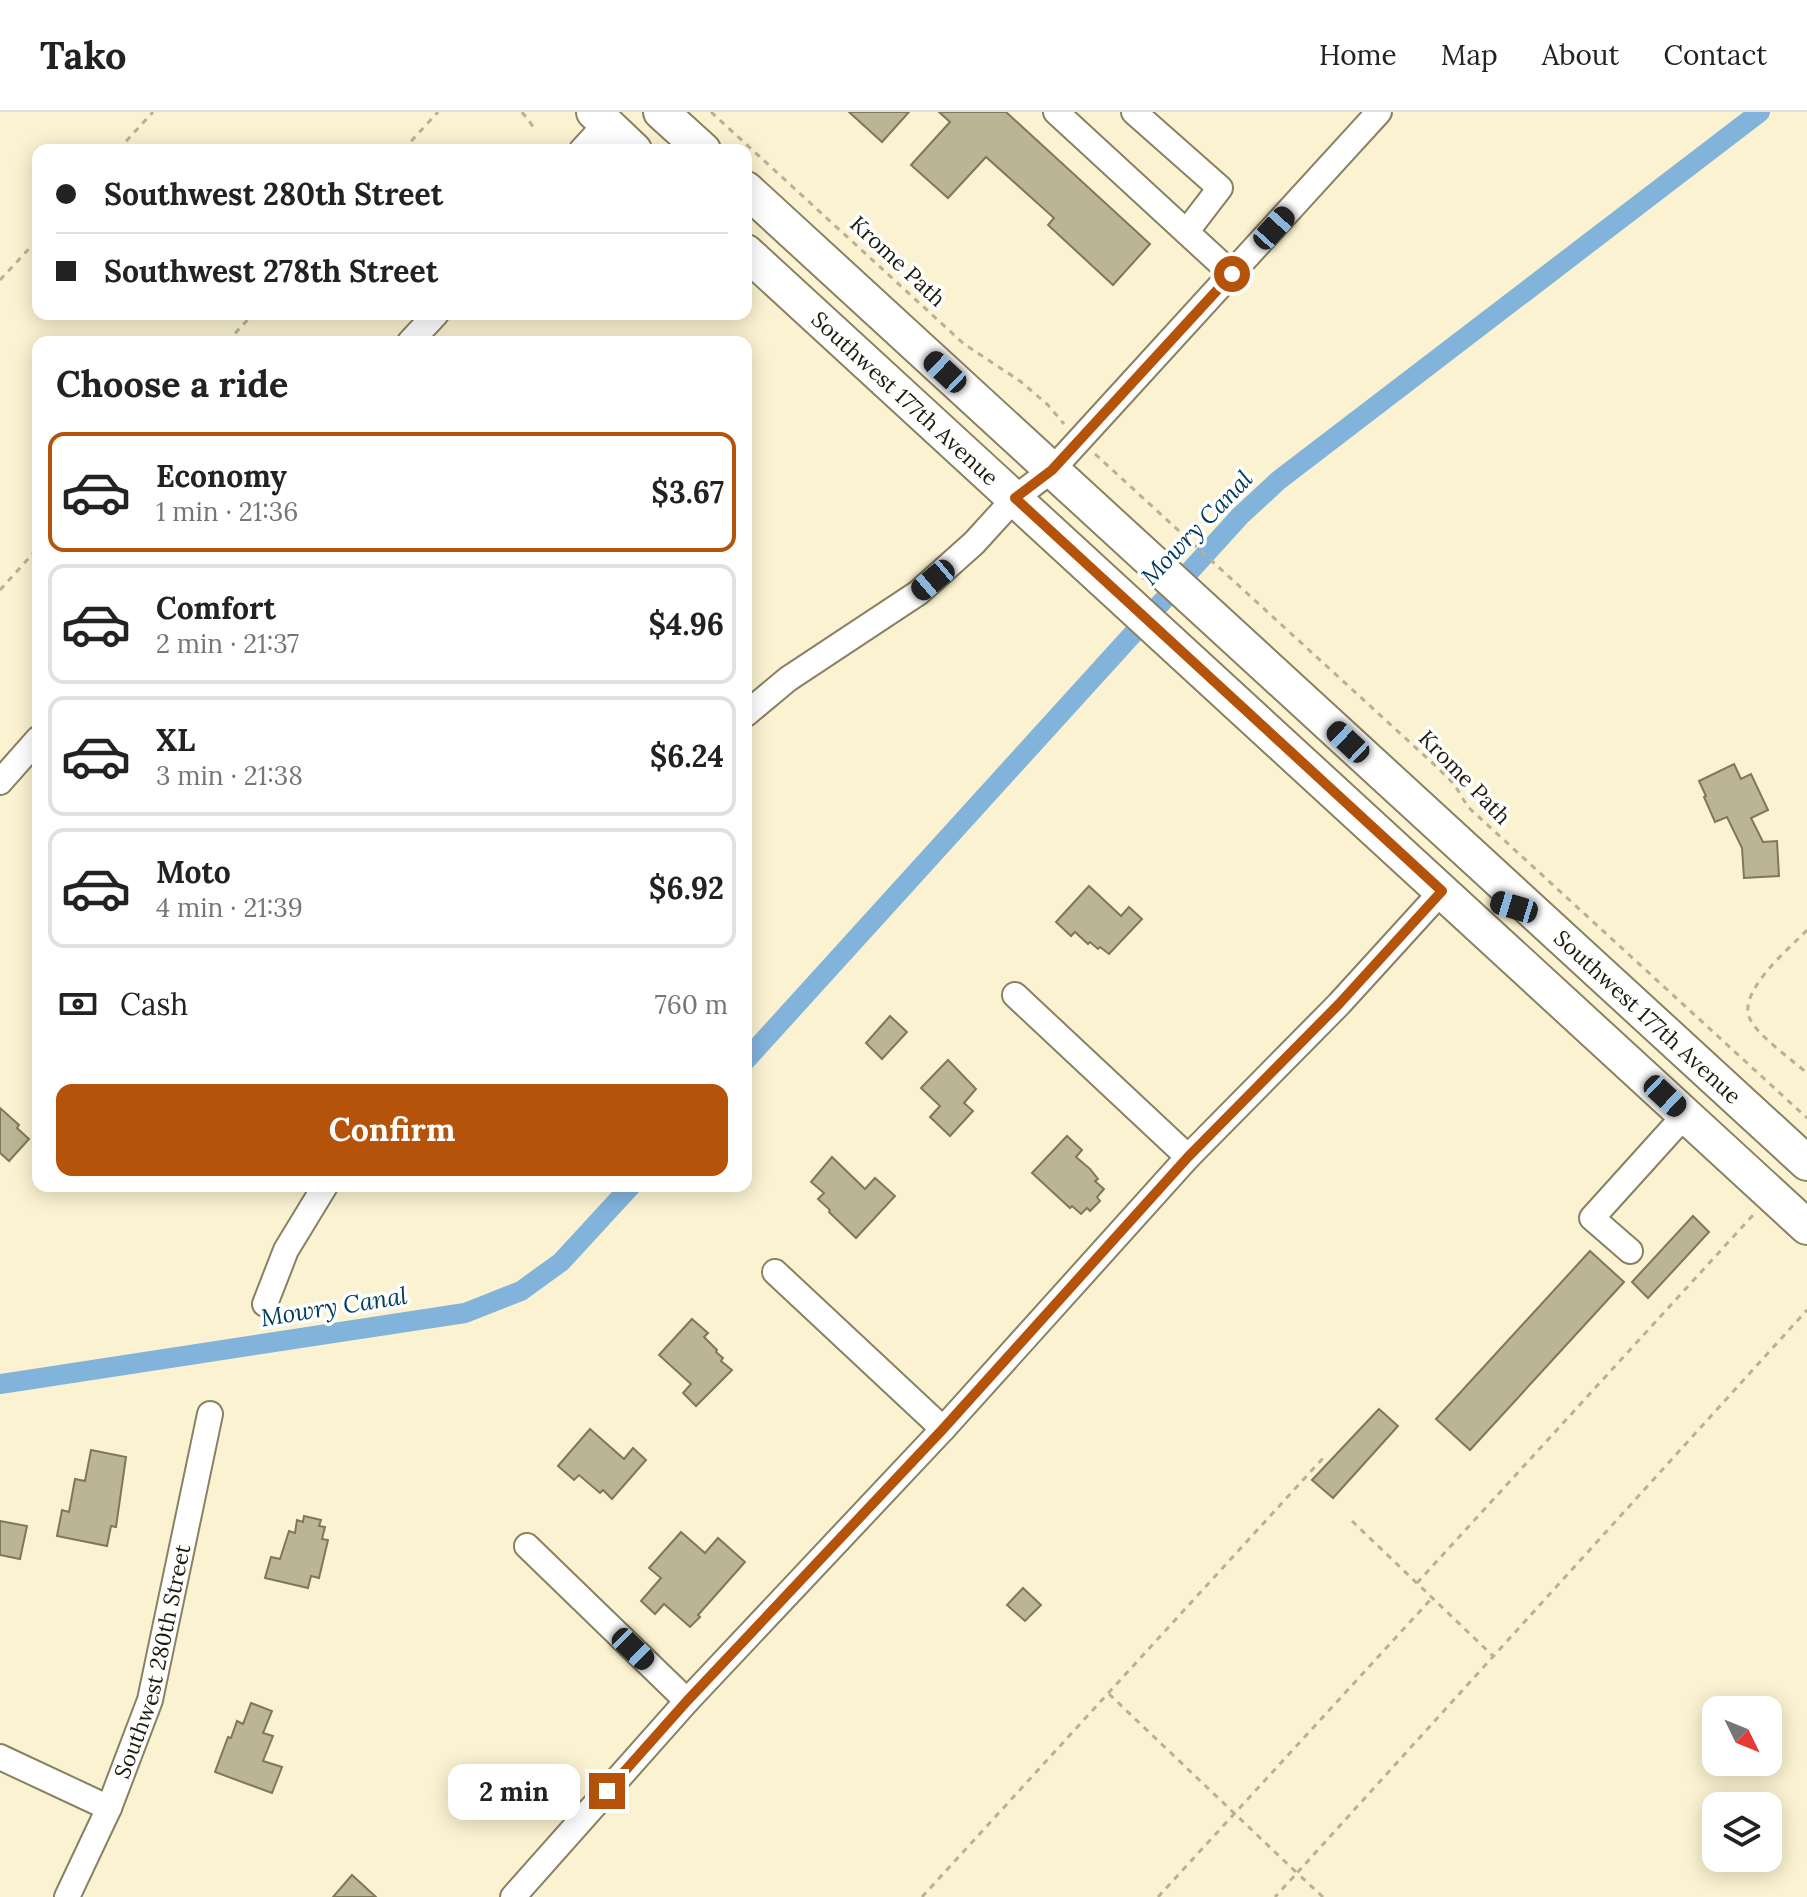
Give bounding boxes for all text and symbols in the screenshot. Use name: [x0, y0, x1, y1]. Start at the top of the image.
text: Tako: [40, 31, 127, 79]
text: Home: [1319, 37, 1397, 73]
text: Map: [1441, 37, 1498, 73]
text: About: [1542, 37, 1619, 73]
text: Contact: [1663, 37, 1767, 73]
text: Southwest 280th Street: [104, 175, 443, 213]
car: [1249, 202, 1299, 254]
street label: Krome Path: [844, 210, 952, 312]
text: Southwest 278th Street: [104, 252, 438, 290]
route start: [1214, 256, 1250, 292]
street label: Southwest 177th Avenue: [806, 305, 1005, 491]
car: [919, 347, 971, 397]
text: Choose a ride: [56, 361, 288, 407]
icon: car: [60, 456, 132, 528]
text: Economy: [156, 457, 287, 495]
water label: Mowry Canal: [1134, 464, 1259, 592]
text: $3.67: [651, 473, 724, 511]
text: 1 min · 21:36: [156, 495, 298, 528]
car: [907, 555, 959, 605]
icon: car: [60, 588, 132, 660]
text: Comfort: [156, 589, 276, 627]
text: $4.96: [648, 605, 724, 643]
text: 2 min · 21:37: [156, 627, 299, 660]
car: [1322, 717, 1374, 767]
icon: car: [60, 720, 132, 792]
text: XL: [156, 721, 195, 759]
street label: Krome Path: [1413, 724, 1517, 830]
text: $6.24: [650, 737, 724, 775]
text: 3 min · 21:38: [156, 759, 303, 792]
icon: car: [60, 852, 132, 924]
text: Moto: [156, 853, 231, 891]
text: $6.92: [649, 869, 724, 907]
car: [1488, 889, 1540, 925]
text: 4 min · 21:39: [156, 891, 303, 924]
street label: Southwest 177th Avenue: [1548, 924, 1747, 1110]
icon: cash: [56, 982, 100, 1026]
text: Cash: [120, 985, 188, 1023]
text: 760 m: [655, 988, 728, 1021]
car: [1639, 1071, 1691, 1121]
button: Confirm: [56, 1084, 728, 1176]
water label: Mowry Canal: [259, 1280, 409, 1333]
street label: Southwest 280th Street: [108, 1541, 196, 1782]
car: [607, 1624, 659, 1674]
north arrow: [1702, 1696, 1782, 1776]
map controls: [1702, 1696, 1782, 1872]
callout: 2 min: [447, 1763, 579, 1819]
route end: [589, 1773, 625, 1809]
text: 2 min: [479, 1775, 549, 1808]
button: layers: [1702, 1792, 1782, 1872]

